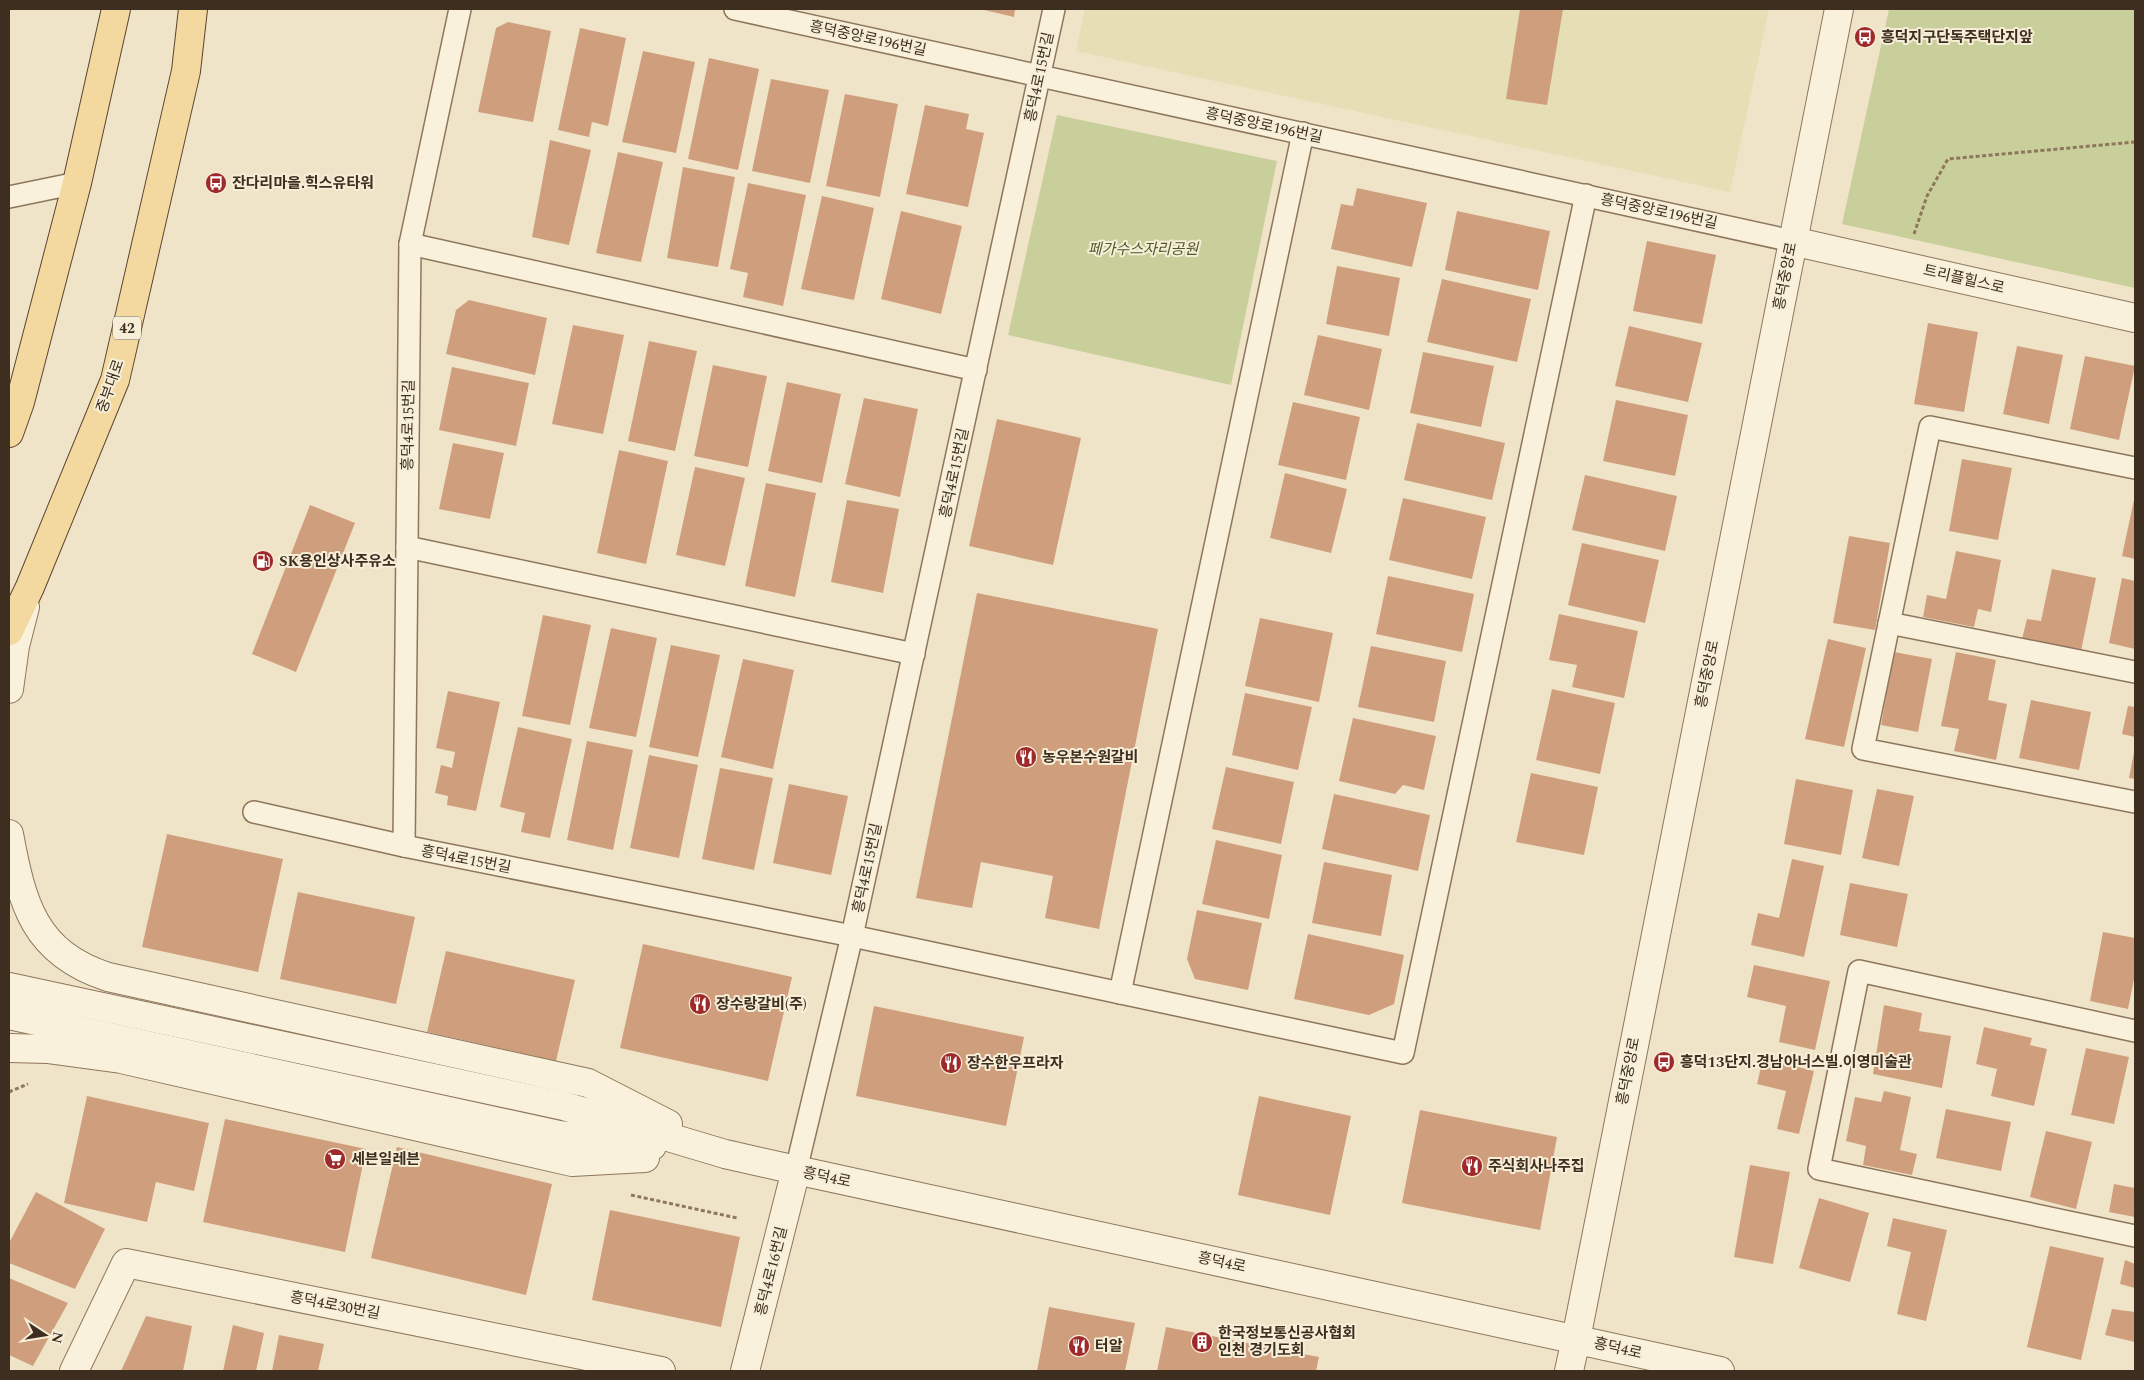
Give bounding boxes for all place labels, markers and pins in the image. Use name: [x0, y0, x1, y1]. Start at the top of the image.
bus stop icon: 흥덕지구단독주택단지앞: [1853, 25, 1877, 49]
place label: 흥덕지구단독주택단지앞: [1881, 26, 2033, 49]
bus stop icon: 잔다리마을.힉스유타워: [204, 171, 228, 195]
place label: 잔다리마을.힉스유타워: [232, 172, 374, 195]
fuel station icon: SK용인상사주유소: [251, 549, 275, 573]
place label: SK용인상사주유소: [279, 550, 396, 573]
restaurant icon: 농우본수원갈비: [1014, 745, 1038, 769]
place label: 농우본수원갈비: [1042, 746, 1139, 769]
restaurant icon: 장수랑갈비(주): [688, 992, 712, 1016]
place label: 장수랑갈비(주): [716, 993, 807, 1016]
bus stop icon: 흥덕13단지.경남아너스빌.이영미술관: [1652, 1050, 1676, 1074]
restaurant icon: 장수한우프라자: [939, 1051, 963, 1075]
place label: 흥덕13단지.경남아너스빌.이영미술관: [1680, 1051, 1912, 1074]
place label: 장수한우프라자: [967, 1052, 1064, 1075]
supermarket icon: 세븐일레븐: [323, 1147, 347, 1171]
place label: 세븐일레븐: [351, 1148, 420, 1171]
restaurant icon: 주식회사나주집: [1460, 1154, 1484, 1178]
place label: 주식회사나주집: [1488, 1155, 1585, 1178]
place label: 한국정보통신공사협회 인천 경기도회: [1218, 1322, 1356, 1362]
building icon: 한국정보통신공사협회 인천 경기도회: [1190, 1330, 1214, 1354]
restaurant icon: 터알: [1067, 1334, 1091, 1358]
place label: 터알: [1095, 1335, 1123, 1358]

